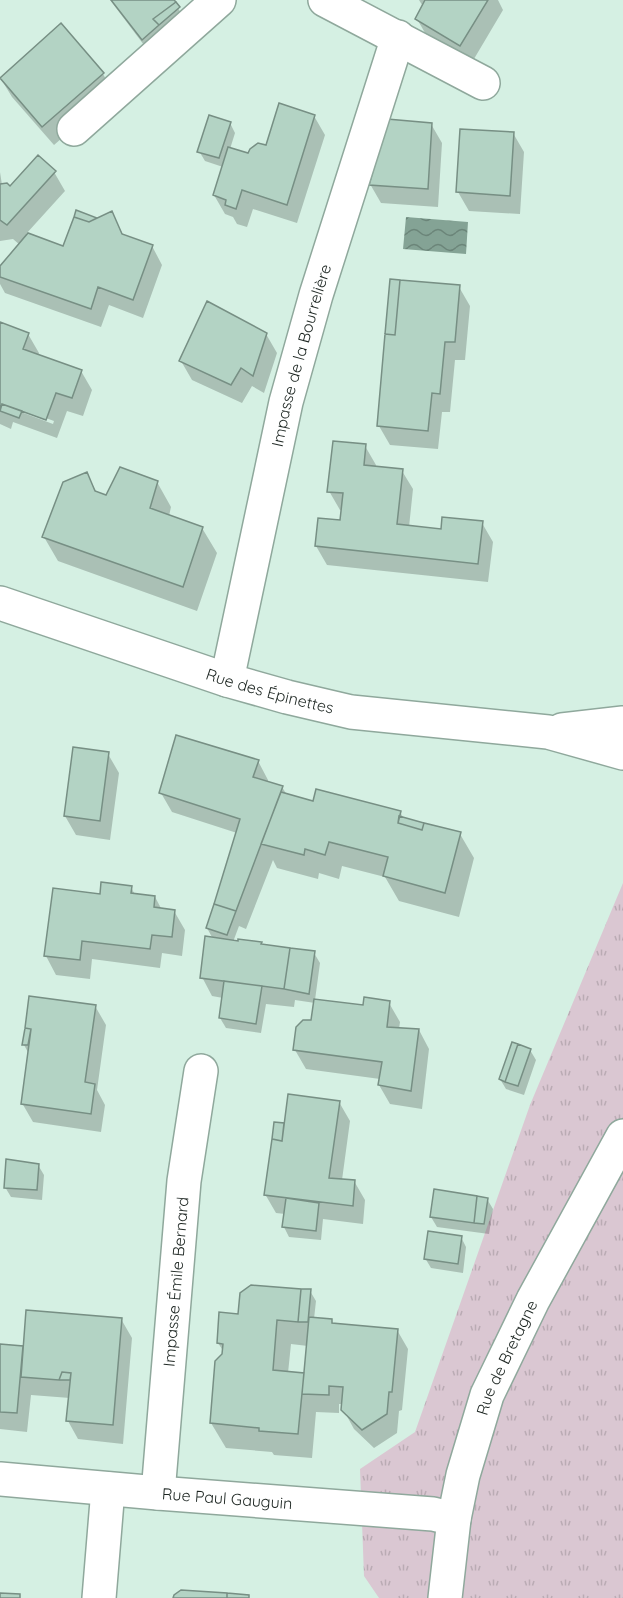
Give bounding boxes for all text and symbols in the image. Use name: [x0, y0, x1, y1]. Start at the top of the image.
street label: Impasse de la Bourrelière: [267, 261, 335, 449]
street label: Rue des Épinettes: [203, 664, 336, 718]
street label: Impasse Émile Bernard: [159, 1196, 193, 1368]
street label: Rue de Bretagne: [472, 1297, 542, 1417]
street label: Rue Paul Gauguin: [161, 1483, 293, 1513]

